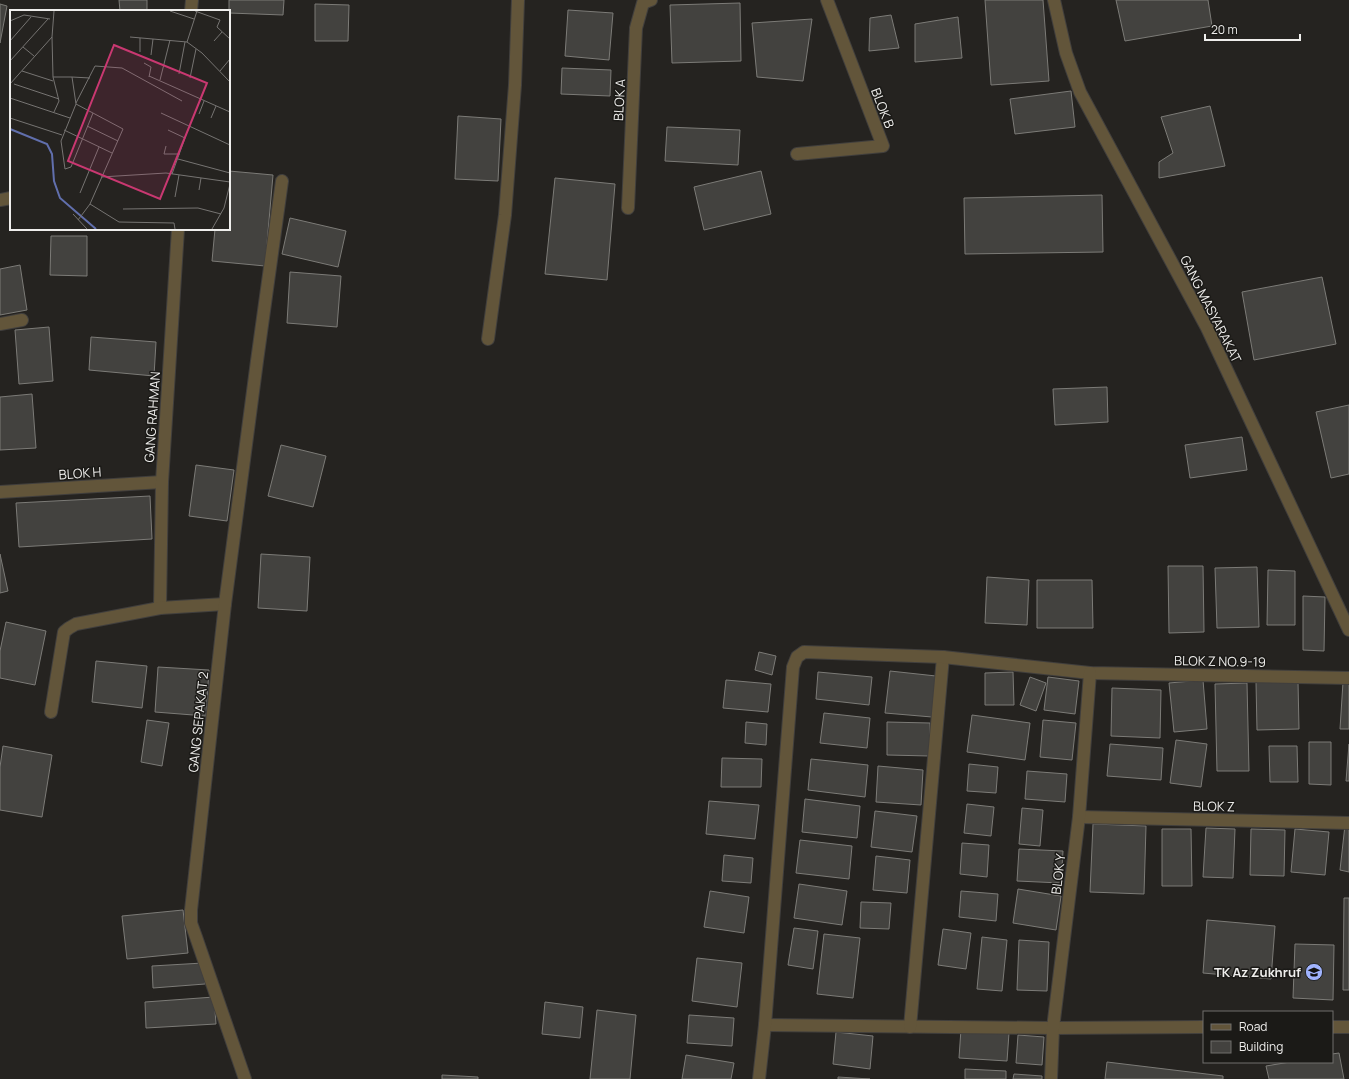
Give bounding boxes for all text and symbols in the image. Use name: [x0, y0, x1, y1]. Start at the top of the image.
inset map: [10, 10, 230, 230]
scale bar: [1205, 16, 1300, 42]
text: 20 m: [1211, 21, 1238, 38]
street label: BLOK A: [609, 79, 629, 121]
street label: BLOK B: [867, 85, 899, 131]
street label: GANG MASYARAKAT: [1176, 252, 1246, 366]
street label: GANG RAHMAN: [140, 371, 164, 463]
street label: BLOK H: [58, 463, 102, 483]
street label: BLOK Z NO.9-19: [1174, 651, 1266, 671]
street label: GANG SEPAKAT 2: [184, 671, 212, 773]
street label: BLOK Z: [1193, 797, 1235, 815]
street label: BLOK Y: [1047, 852, 1070, 895]
school or university icon: TK Az Zukhruf: [1304, 962, 1324, 982]
place label: TK Az Zukhruf: [1214, 963, 1301, 981]
legend: [1203, 1011, 1333, 1063]
text: Road: [1239, 1018, 1267, 1035]
text: Building: [1239, 1038, 1283, 1055]

